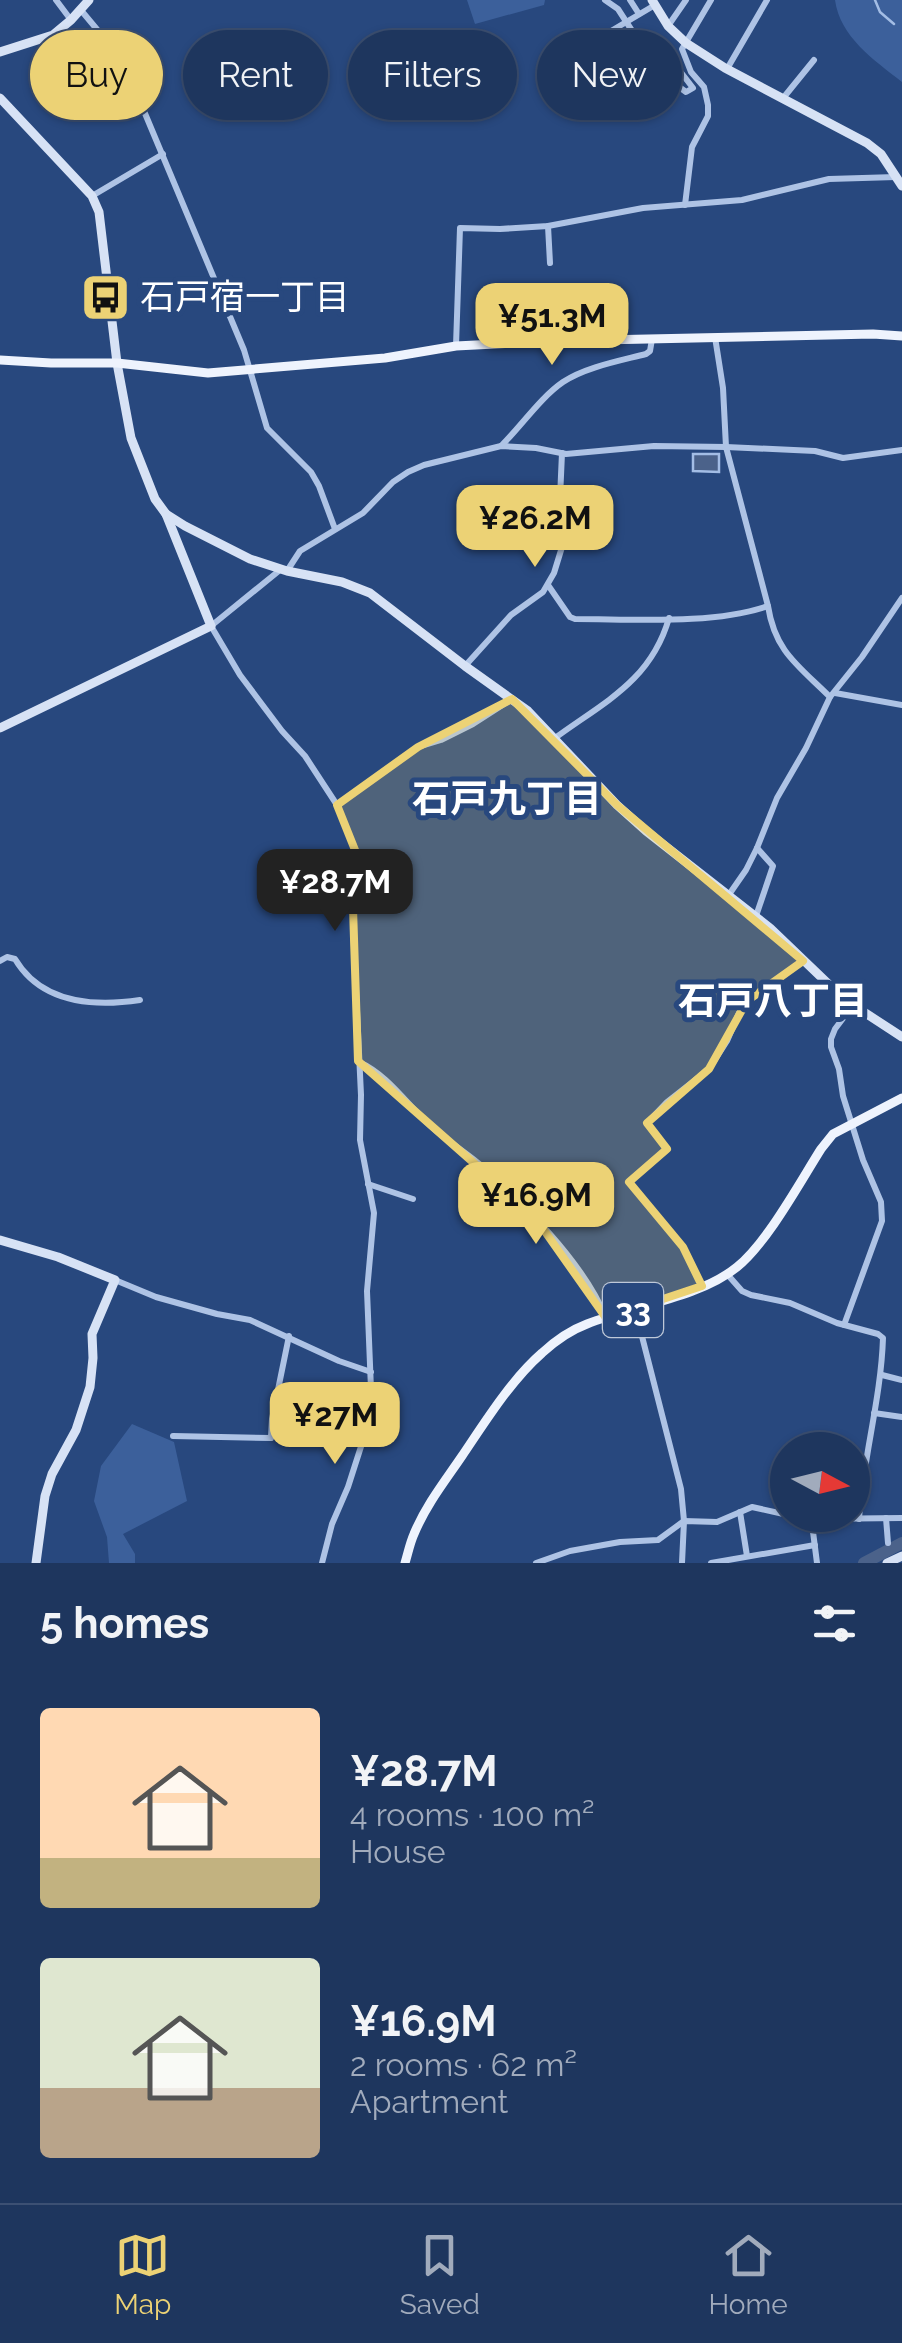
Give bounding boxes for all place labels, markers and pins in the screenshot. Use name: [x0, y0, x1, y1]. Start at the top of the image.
bus stop icon: 石戸宿一丁目: [79, 271, 131, 323]
place label: 石戸宿一丁目: [140, 276, 350, 317]
pin: ¥51.3M: [471, 283, 633, 368]
pin: ¥26.2M: [454, 485, 616, 570]
pin: ¥28.7M: [254, 849, 416, 934]
pin: ¥16.9M: [455, 1162, 617, 1247]
pin: ¥27M: [276, 1382, 394, 1467]

